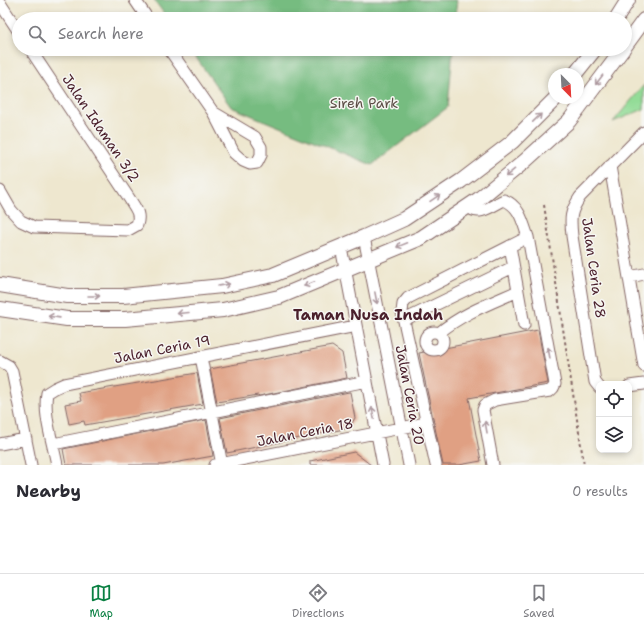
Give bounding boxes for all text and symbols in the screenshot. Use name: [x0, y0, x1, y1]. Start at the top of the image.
search box: [12, 12, 632, 56]
icon: search: [26, 23, 48, 45]
text: Search here: [58, 24, 144, 44]
north arrow: [548, 68, 584, 104]
street label: Jalan Idaman 3/2: [58, 71, 144, 185]
one-way arrow: [595, 75, 604, 86]
park label: Sireh Park: [330, 94, 398, 112]
one-way arrow: [532, 113, 542, 123]
one-way arrow: [504, 169, 515, 178]
one-way arrow: [429, 194, 440, 202]
street label: Jalan Ceria 28: [578, 216, 610, 320]
one-way arrow: [397, 242, 409, 250]
one-way arrow: [217, 281, 230, 289]
one-way arrow: [304, 281, 316, 288]
one-way arrow: [372, 291, 380, 304]
one-way arrow: [87, 292, 100, 300]
district label: Taman Nusa Indah: [293, 305, 443, 325]
one-way arrow: [177, 310, 190, 317]
one-way arrow: [48, 313, 61, 321]
street label: Jalan Ceria 19: [112, 331, 212, 367]
street label: Jalan Ceria 20: [391, 343, 429, 447]
one-way arrow: [545, 347, 553, 360]
map controls: [596, 381, 632, 453]
button: locate: [596, 381, 632, 417]
one-way arrow: [368, 407, 376, 420]
street label: Jalan Ceria 18: [255, 414, 355, 450]
button: layers: [596, 417, 632, 453]
one-way arrow: [482, 421, 490, 434]
text: Nearby: [16, 480, 81, 502]
text: 0 results: [572, 483, 628, 500]
tab: Map: [89, 582, 113, 621]
tab: Directions: [292, 582, 344, 621]
tab: Saved: [523, 582, 555, 621]

